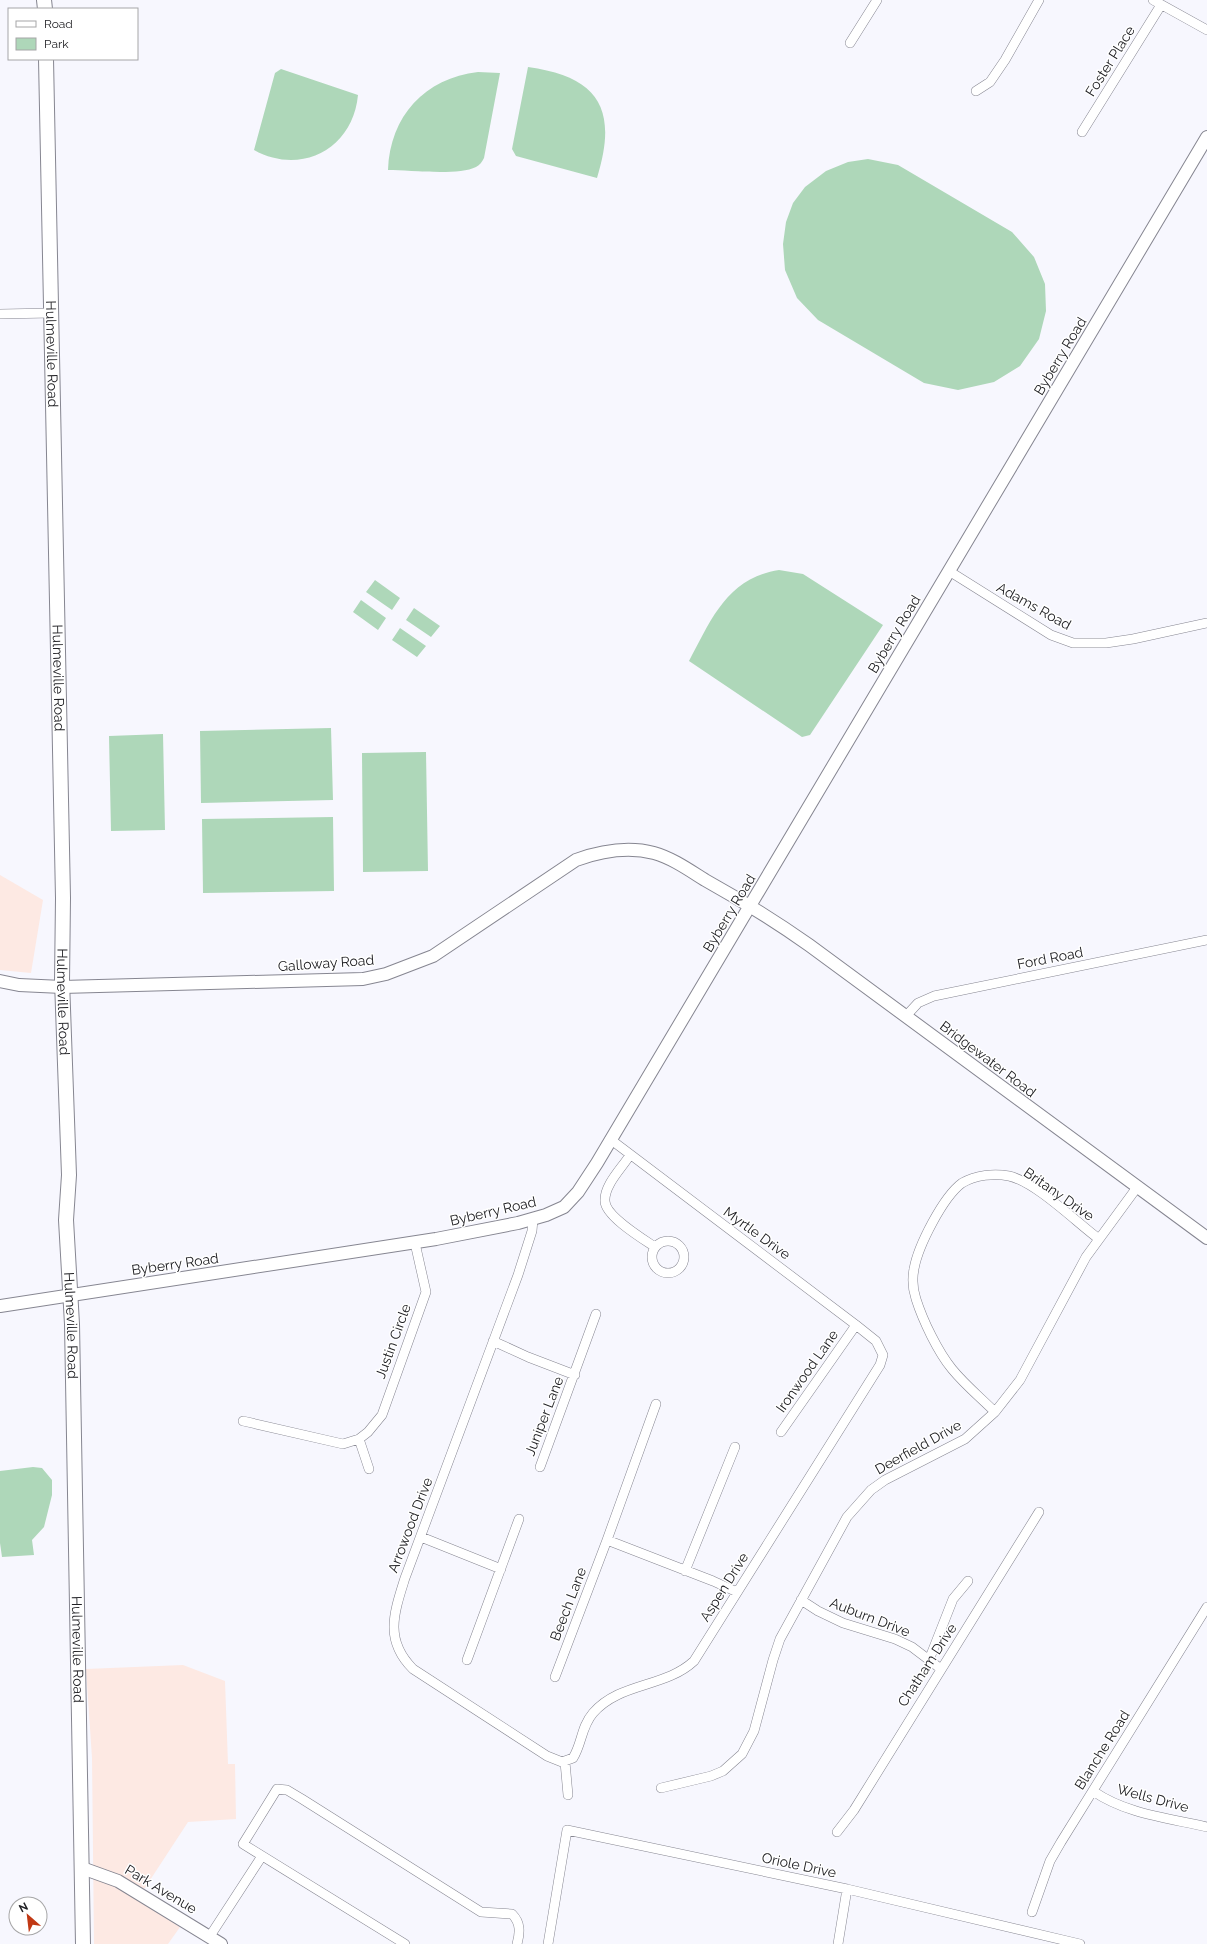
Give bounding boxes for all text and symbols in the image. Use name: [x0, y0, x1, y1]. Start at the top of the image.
legend: [8, 8, 138, 60]
text: Road: [44, 17, 73, 31]
street label: Foster Place: [1082, 23, 1138, 99]
text: Park: [44, 37, 69, 51]
street label: Hulmeville Road: [43, 300, 61, 408]
street label: Byberry Road: [1031, 314, 1089, 398]
street label: Adams Road: [994, 579, 1074, 633]
street label: Byberry Road: [865, 592, 923, 676]
street label: Hulmeville Road: [49, 624, 68, 732]
street label: Byberry Road: [700, 871, 758, 955]
street label: Ford Road: [1016, 944, 1084, 972]
street label: Hulmeville Road: [54, 948, 73, 1056]
street label: Galloway Road: [277, 952, 375, 974]
street label: Bridgewater Road: [937, 1018, 1039, 1100]
street label: Britany Drive: [1021, 1164, 1097, 1224]
street label: Byberry Road: [448, 1193, 538, 1229]
street label: Myrtle Drive: [721, 1203, 793, 1263]
street label: Byberry Road: [130, 1250, 220, 1278]
street label: Hulmeville Road: [61, 1272, 81, 1379]
street label: Justin Circle: [372, 1301, 414, 1381]
street label: Ironwood Lane: [773, 1327, 841, 1415]
street label: Juniper Lane: [522, 1374, 566, 1458]
street label: Deerfield Drive: [872, 1417, 964, 1477]
street label: Arrowood Drive: [385, 1475, 435, 1575]
street label: Aspen Drive: [697, 1550, 751, 1624]
street label: Beech Lane: [547, 1565, 589, 1643]
street label: Auburn Drive: [828, 1594, 912, 1640]
street label: Hulmeville Road: [69, 1596, 87, 1703]
street label: Chatham Drive: [894, 1621, 960, 1709]
street label: Blanche Road: [1071, 1708, 1133, 1792]
street label: Wells Drive: [1116, 1781, 1190, 1815]
street label: Oriole Drive: [760, 1849, 838, 1881]
street label: Park Avenue: [122, 1861, 200, 1917]
north arrow: [8, 1896, 48, 1936]
text: N: [17, 1900, 30, 1915]

